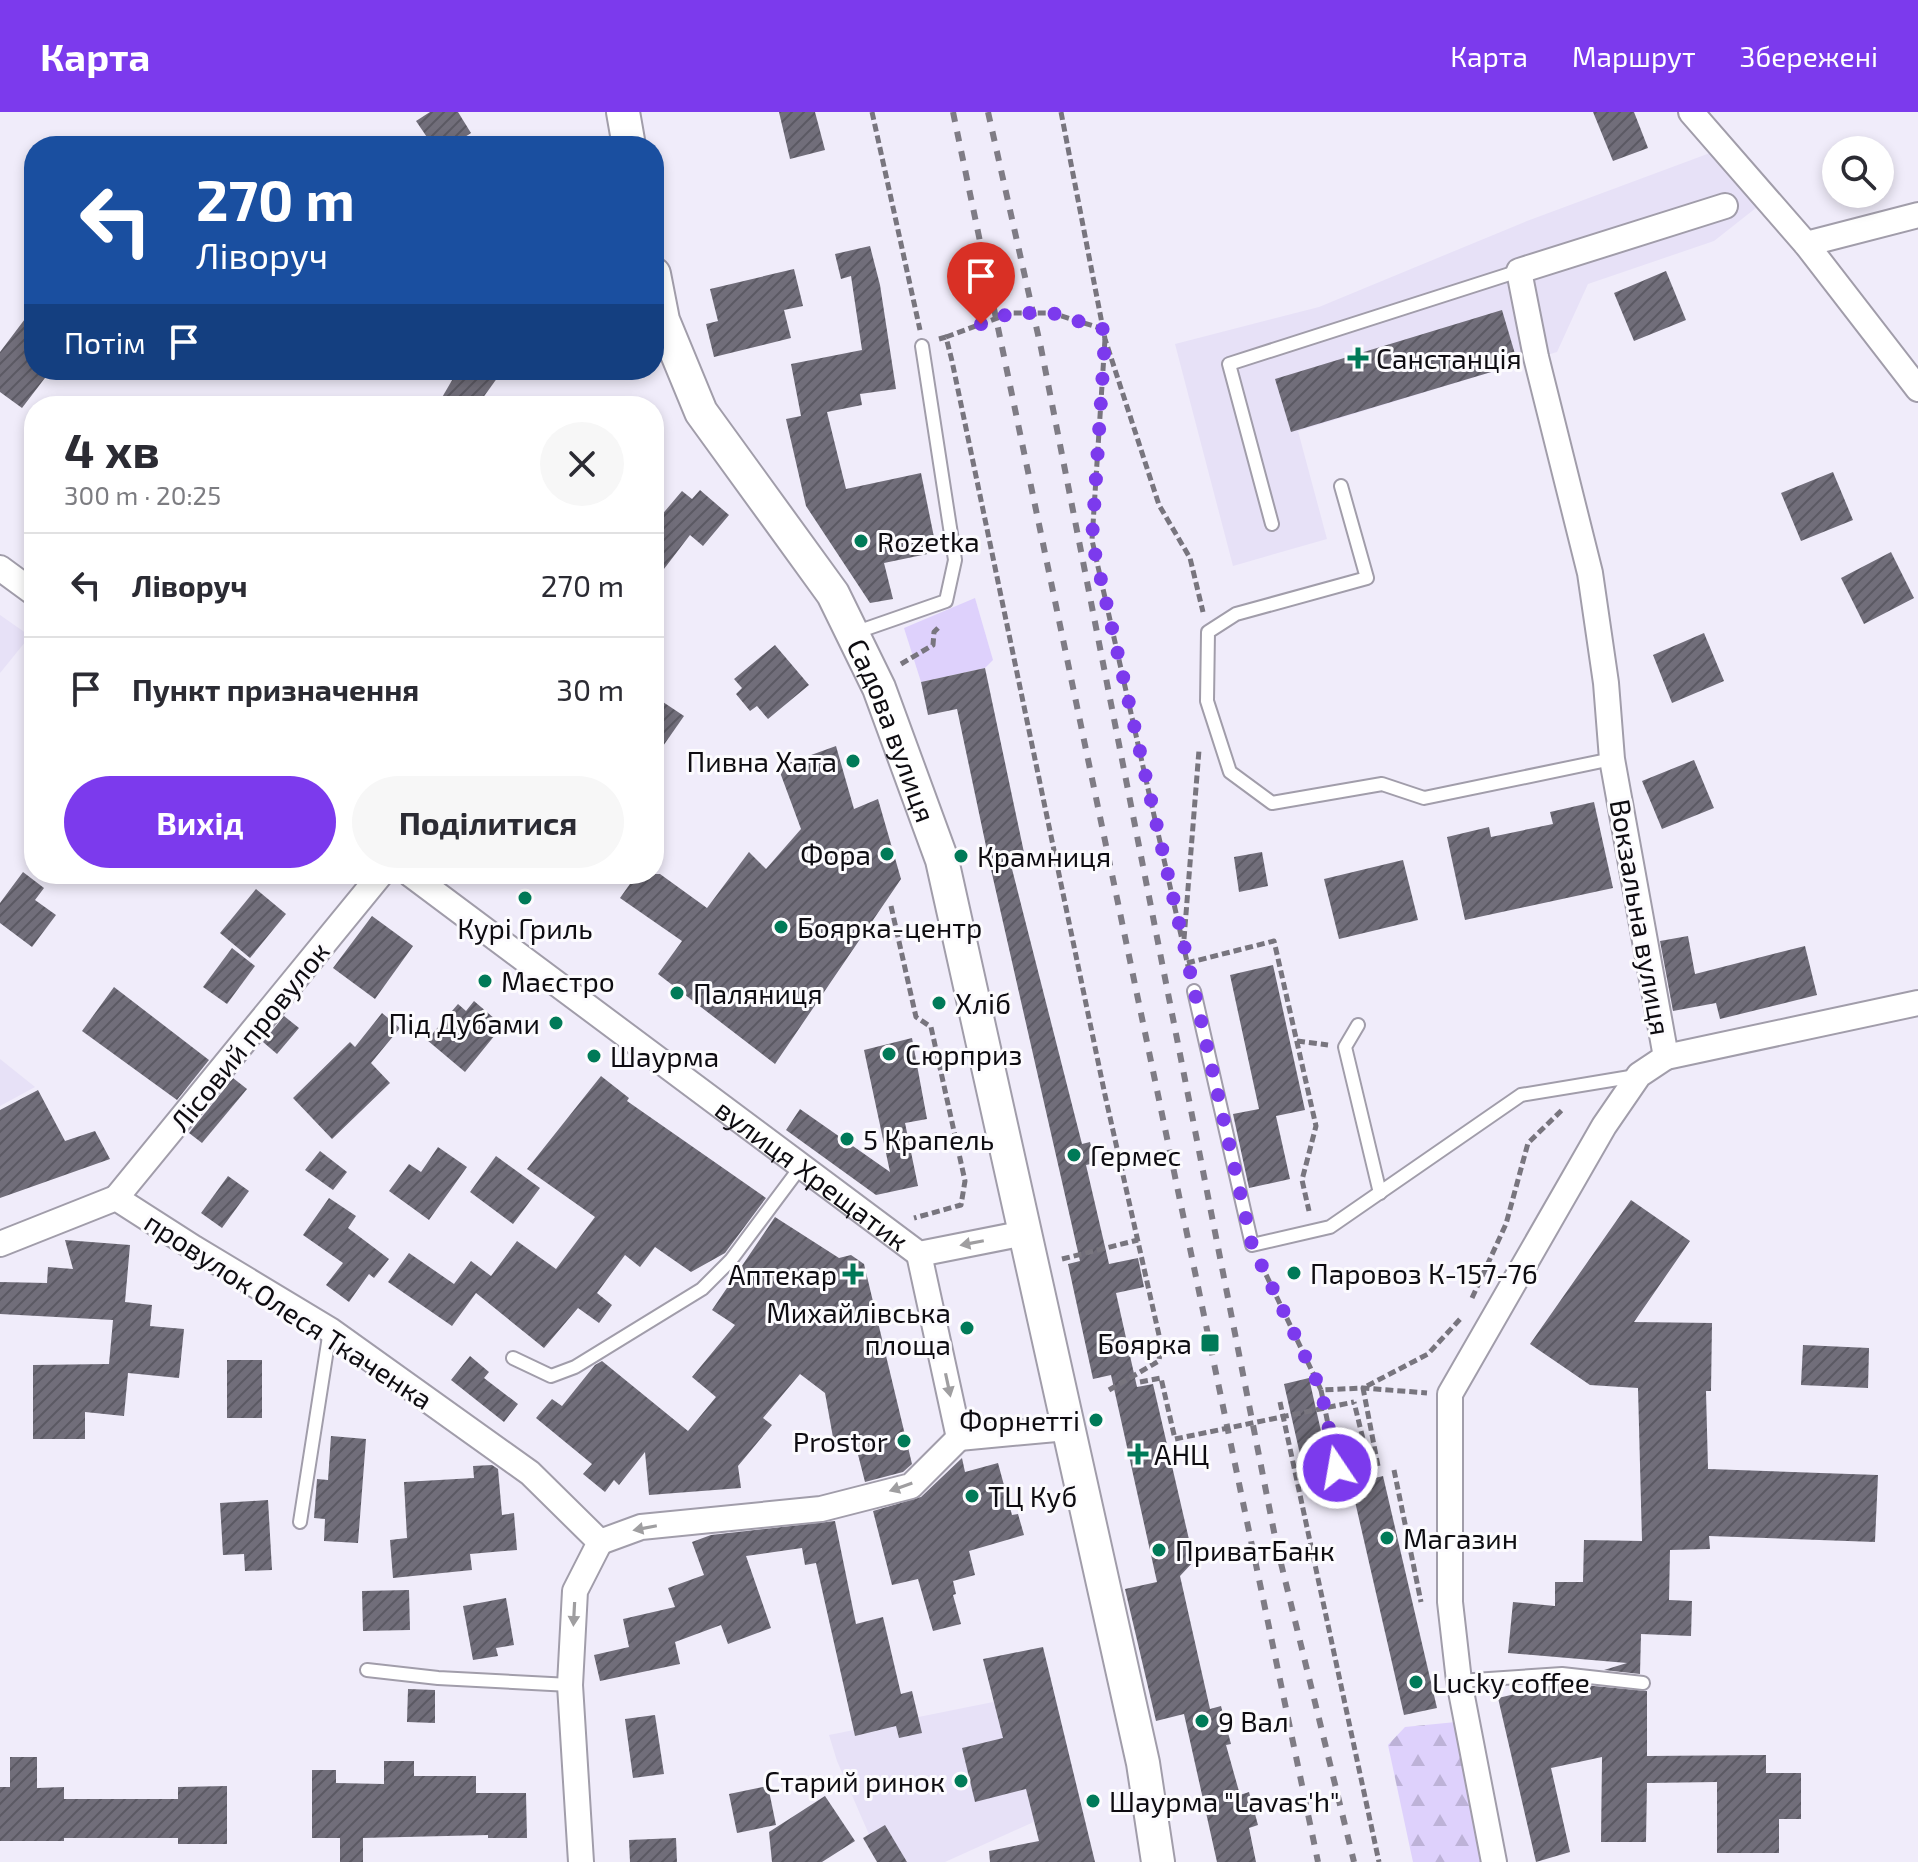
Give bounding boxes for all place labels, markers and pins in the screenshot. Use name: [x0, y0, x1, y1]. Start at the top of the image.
pin: [947, 242, 1015, 324]
place label: Санстанція: [1376, 341, 1522, 375]
marker: Санстанція: [1347, 347, 1369, 369]
place label: Rozetka: [877, 524, 980, 558]
marker: Rozetka: [852, 532, 870, 550]
place label: Пивна Хата: [687, 744, 837, 778]
marker: Пивна Хата: [844, 752, 862, 770]
place label: Фора: [800, 837, 871, 871]
place label: Крамниця: [977, 839, 1111, 873]
marker: Фора: [878, 845, 896, 863]
marker: Крамниця: [952, 847, 970, 865]
marker: Курі Гриль: [516, 889, 534, 907]
place label: Боярка-центр: [797, 910, 982, 944]
place label: Курі Гриль: [457, 911, 593, 945]
marker: Боярка-центр: [772, 918, 790, 936]
place label: Маєстро: [501, 964, 615, 998]
marker: Маєстро: [476, 972, 494, 990]
place label: Паляниця: [693, 976, 823, 1010]
marker: Паляниця: [668, 984, 686, 1002]
place label: Хліб: [955, 986, 1011, 1020]
marker: Хліб: [930, 994, 948, 1012]
place label: Під Дубами: [389, 1006, 540, 1040]
marker: Під Дубами: [547, 1014, 565, 1032]
place label: Сюрприз: [905, 1037, 1022, 1071]
place label: Шаурма: [610, 1039, 719, 1073]
marker: Сюрприз: [880, 1045, 898, 1063]
marker: Шаурма: [585, 1047, 603, 1065]
place label: 5 Крапель: [863, 1122, 994, 1156]
marker: 5 Крапель: [838, 1130, 856, 1148]
place label: Гермес: [1090, 1138, 1181, 1172]
marker: Гермес: [1065, 1146, 1083, 1164]
place label: Паровоз К-157-76: [1310, 1256, 1538, 1290]
place label: Аптекар: [728, 1257, 837, 1291]
marker: Паровоз К-157-76: [1285, 1264, 1303, 1282]
marker: Аптекар: [844, 1265, 862, 1283]
place label: Михайлівська площа: [766, 1295, 951, 1361]
marker: Михайлівська площа: [958, 1319, 976, 1337]
place label: Боярка: [1097, 1326, 1192, 1360]
marker: Боярка: [1199, 1332, 1221, 1354]
place label: Форнетті: [959, 1403, 1080, 1437]
marker: Форнетті: [1087, 1411, 1105, 1429]
place label: Prostor: [793, 1424, 888, 1458]
marker: Prostor: [895, 1432, 913, 1450]
place label: АНЦ: [1154, 1437, 1209, 1471]
marker: АНЦ: [1129, 1445, 1147, 1463]
place label: ТЦ Куб: [988, 1479, 1077, 1513]
marker: ТЦ Куб: [963, 1487, 981, 1505]
place label: Магазин: [1403, 1521, 1518, 1555]
marker: Магазин: [1378, 1529, 1396, 1547]
place label: ПриватБанк: [1175, 1533, 1335, 1567]
marker: ПриватБанк: [1150, 1541, 1168, 1559]
place label: Lucky coffee: [1432, 1665, 1590, 1699]
marker: Lucky coffee: [1407, 1673, 1425, 1691]
place label: 9 Вал: [1218, 1704, 1289, 1738]
marker: 9 Вал: [1193, 1712, 1211, 1730]
place label: Старий ринок: [764, 1764, 945, 1798]
marker: Старий ринок: [952, 1772, 970, 1790]
place label: Шаурма "Lavas'h": [1109, 1784, 1340, 1818]
marker: Шаурма "Lavas'h": [1084, 1792, 1102, 1810]

